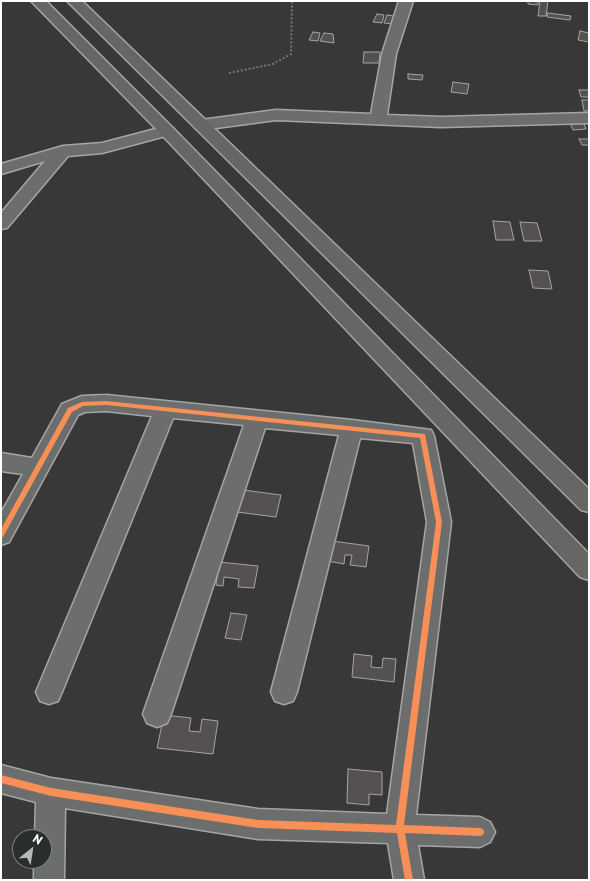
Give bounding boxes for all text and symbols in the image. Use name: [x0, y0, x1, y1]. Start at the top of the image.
north arrow: [12, 829, 52, 869]
text: N: [30, 829, 46, 849]

